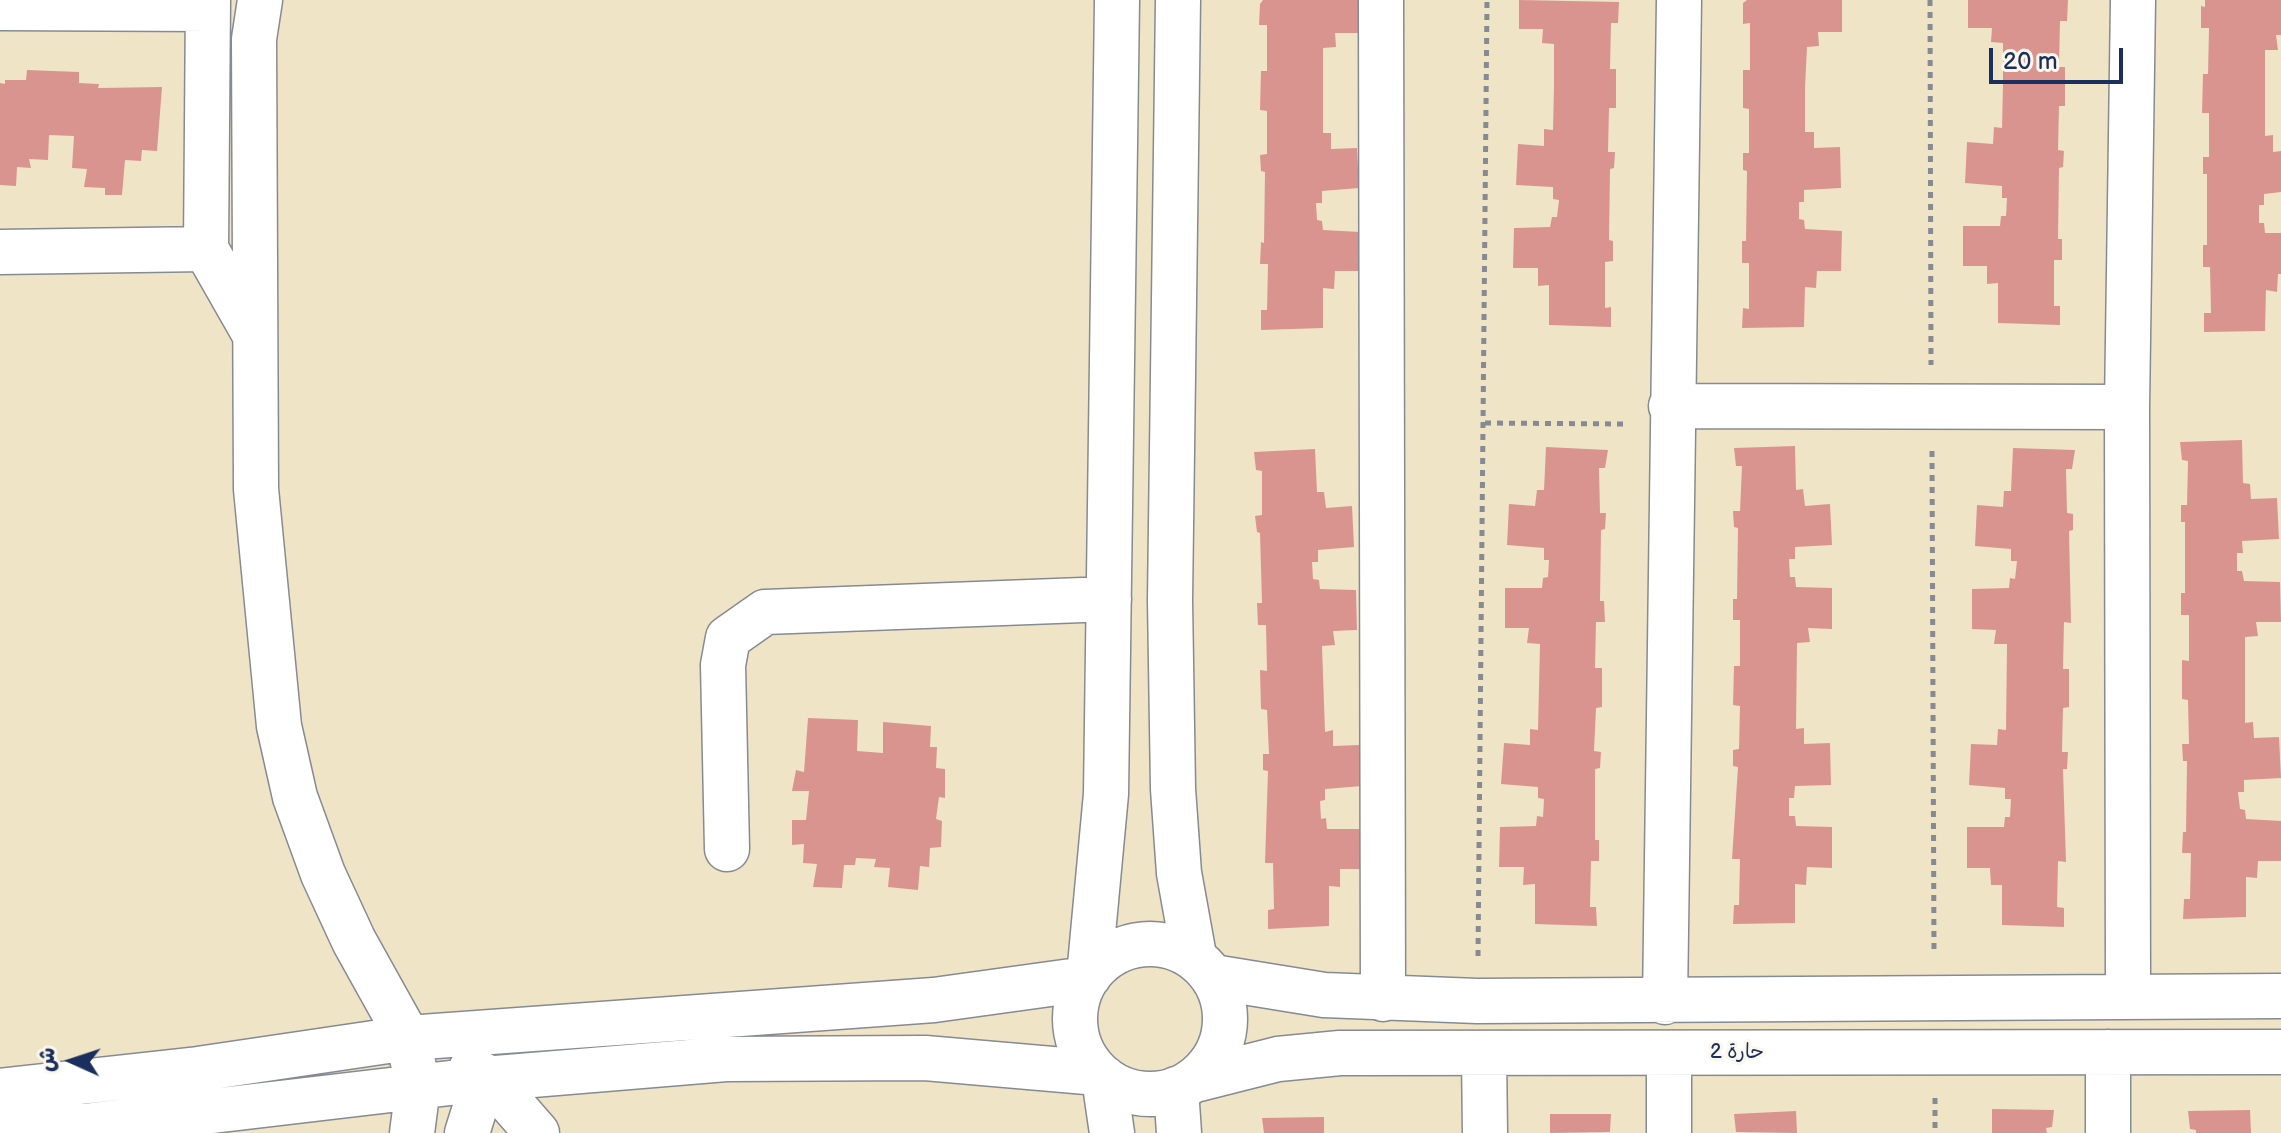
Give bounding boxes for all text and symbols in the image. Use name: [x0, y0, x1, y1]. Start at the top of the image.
scale bar: [1993, 32, 2127, 82]
text: 20 m: [2003, 47, 2058, 76]
north arrow: [32, 1021, 112, 1101]
street label: حارة 2: [1710, 1041, 1764, 1065]
text: ش: [33, 1047, 62, 1073]

